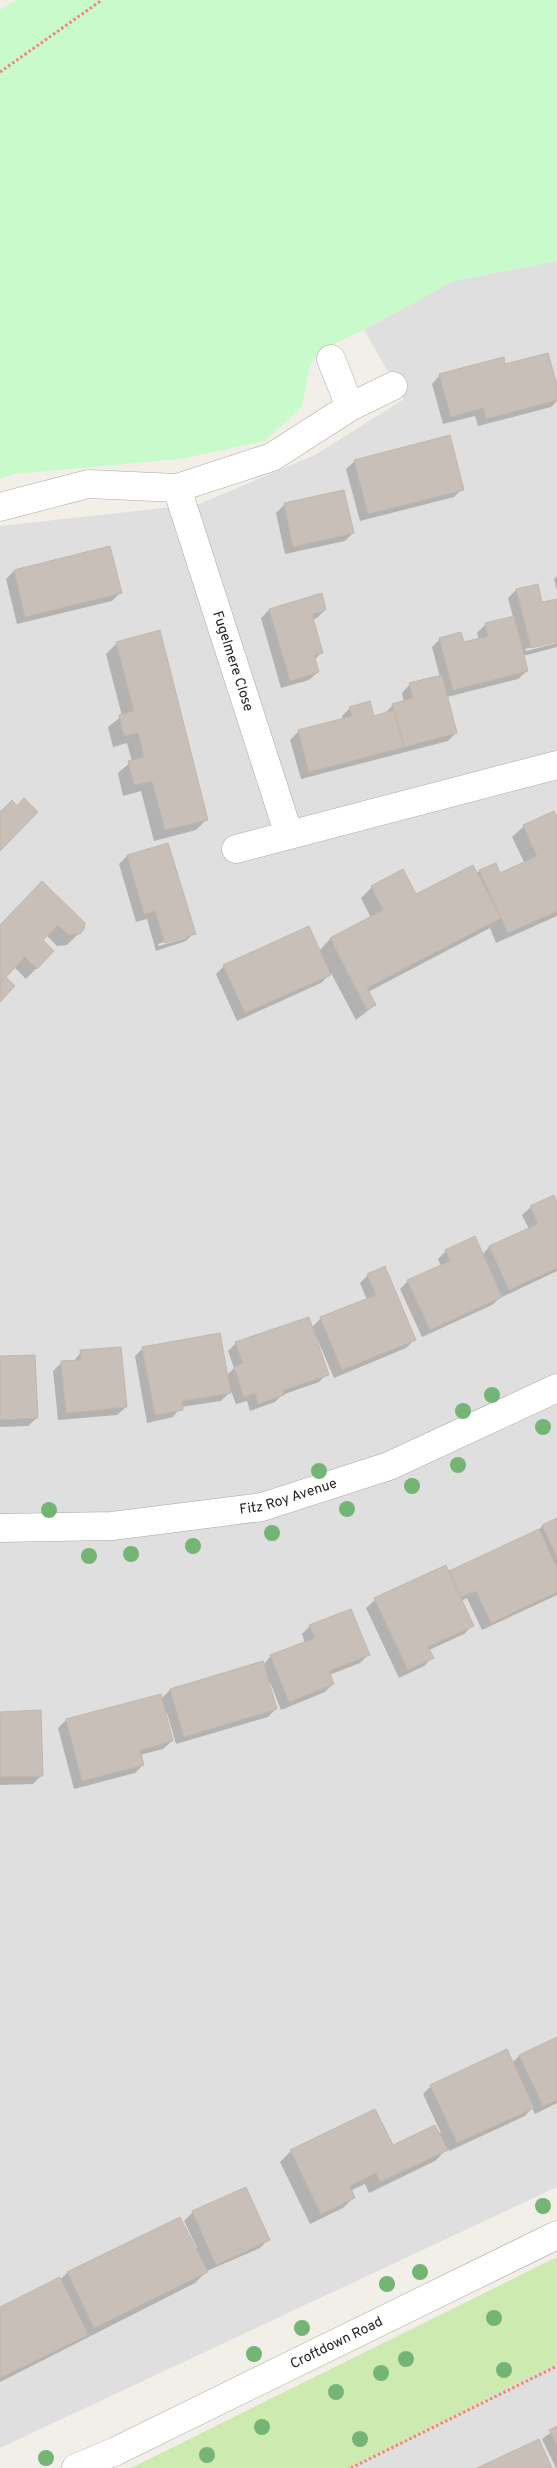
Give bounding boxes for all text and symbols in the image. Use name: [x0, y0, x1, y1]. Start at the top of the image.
street label: Fugelmere Close: [209, 609, 257, 713]
street label: Fitz Roy Avenue: [239, 1475, 339, 1518]
street label: Croftdown Road: [287, 2313, 386, 2373]

